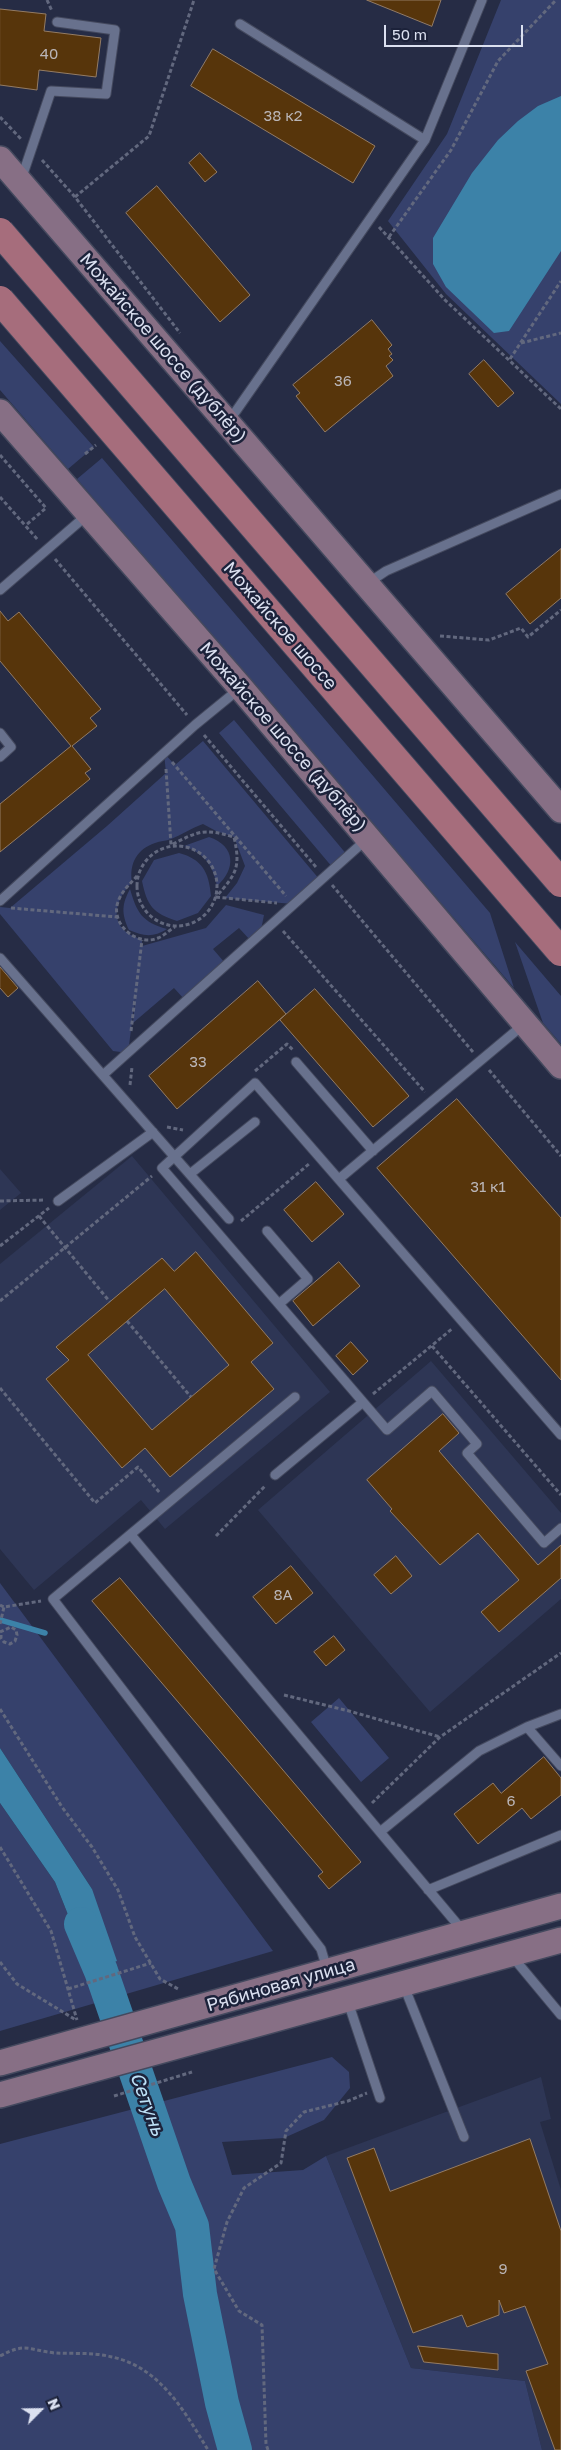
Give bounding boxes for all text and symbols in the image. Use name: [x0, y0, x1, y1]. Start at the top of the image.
scale bar: [386, 15, 525, 47]
text: 50 m: [392, 25, 427, 43]
house number: 40: [40, 45, 58, 63]
house number: 38 к2: [264, 107, 302, 125]
street label: Можайское шоссе (дублёр): [75, 249, 251, 447]
house number: 36: [334, 372, 352, 390]
street label: Можайское шоссе: [219, 558, 341, 694]
street label: Можайское шоссе (дублёр): [195, 638, 371, 836]
house number: 33: [189, 1053, 207, 1071]
house number: 31 к1: [470, 1178, 506, 1196]
house number: 8А: [273, 1586, 293, 1604]
house number: 6: [506, 1792, 516, 1810]
street label: Рябиновая улица: [204, 1953, 358, 2017]
water label: Сетунь: [125, 2069, 169, 2139]
house number: 9: [498, 2260, 508, 2278]
north arrow: [15, 2385, 65, 2435]
text: N: [44, 2396, 64, 2412]

